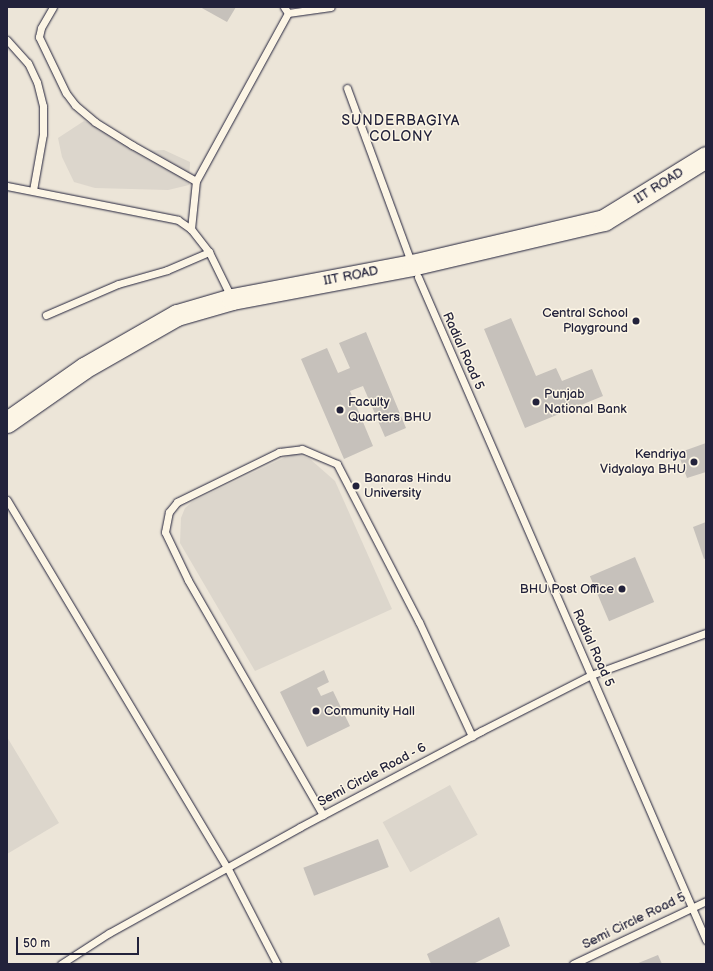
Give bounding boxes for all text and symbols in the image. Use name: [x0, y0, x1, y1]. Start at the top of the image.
district label: SUNDERBAGIYA COLONY: [342, 113, 460, 146]
street label: IIT ROAD: [631, 165, 687, 207]
street label: IIT ROAD: [322, 263, 380, 289]
place label: Central School Playground: [542, 306, 628, 337]
street label: Radial Road 5: [439, 310, 487, 392]
marker: Central School Playground: [631, 316, 641, 326]
place label: Punjab National Bank: [544, 387, 627, 418]
place label: Faculty Quarters BHU: [348, 395, 431, 426]
marker: Punjab National Bank: [531, 397, 541, 407]
marker: Faculty Quarters BHU: [335, 405, 345, 415]
place label: Kendriya Vidyalaya BHU: [600, 447, 686, 478]
marker: Kendriya Vidyalaya BHU: [689, 457, 699, 467]
place label: Banaras Hindu University: [364, 471, 451, 502]
marker: Banaras Hindu University: [351, 481, 361, 491]
place label: BHU Post Office: [520, 581, 614, 597]
marker: BHU Post Office: [617, 584, 627, 594]
street label: Radial Road 5: [569, 607, 617, 689]
place label: Community Hall: [324, 703, 416, 719]
marker: Community Hall: [311, 706, 321, 716]
street label: Semi Circle Road - 6: [315, 740, 429, 810]
street label: Semi Circle Road 5: [580, 889, 688, 953]
scale bar: [18, 929, 141, 955]
text: 50 m: [23, 936, 50, 951]

